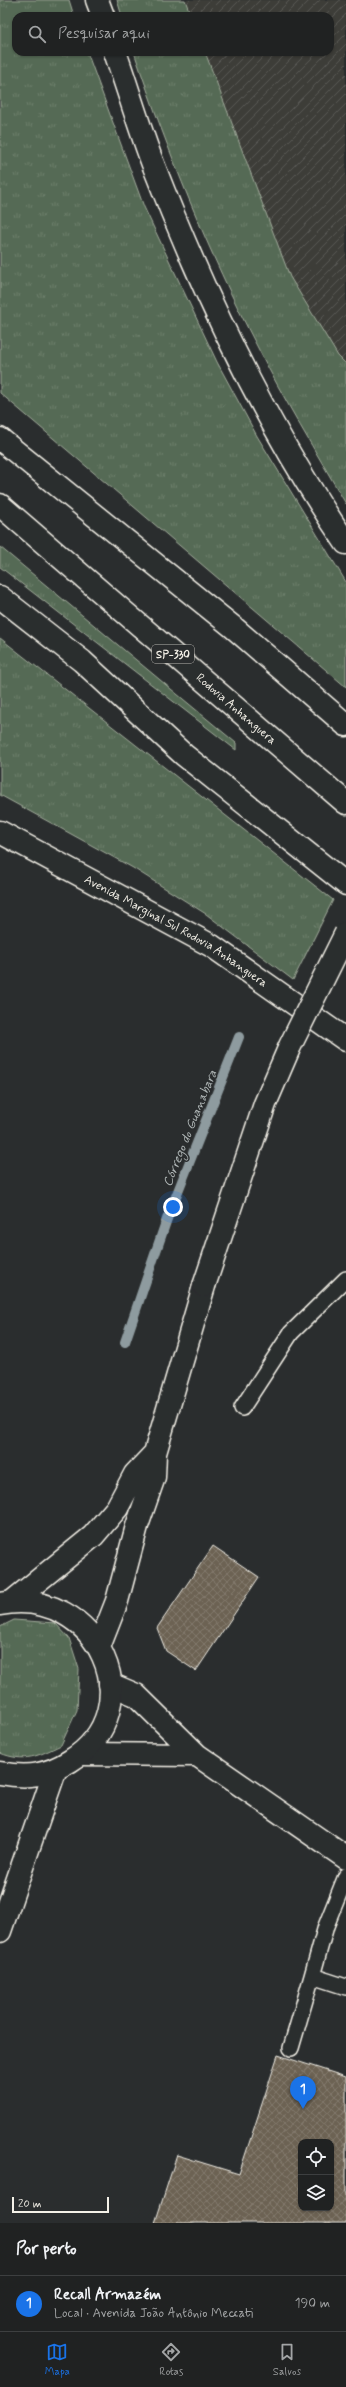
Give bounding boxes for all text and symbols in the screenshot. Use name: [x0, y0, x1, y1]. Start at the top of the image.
search box: [12, 12, 334, 56]
icon: search: [26, 23, 48, 45]
text: Pesquisar aqui: [58, 24, 150, 44]
road number: SP-330: [152, 645, 194, 663]
street label: Rodovia Anhanguera: [192, 670, 279, 748]
street label: Avenida Marginal Sul Rodovia Anhanguera: [81, 872, 270, 991]
water label: Córrego do Guanabara: [159, 1067, 223, 1190]
your location: [163, 1197, 183, 1217]
pin: 1: [290, 2076, 316, 2109]
map controls: [298, 2139, 334, 2211]
button: locate: [298, 2139, 334, 2175]
button: layers: [298, 2175, 334, 2211]
scale bar: [12, 2195, 109, 2214]
text: 20 m: [18, 2197, 41, 2211]
text: Por perto: [16, 2238, 77, 2260]
text: Recall Armazém: [54, 2285, 161, 2305]
text: 1: [26, 2295, 32, 2312]
text: 190 m: [295, 2295, 330, 2312]
text: Local · Avenida João Antônio Meccati: [54, 2305, 253, 2322]
tab: Mapa: [45, 2341, 70, 2379]
tab: Rotas: [159, 2341, 183, 2379]
tab: Salvos: [273, 2341, 301, 2379]

